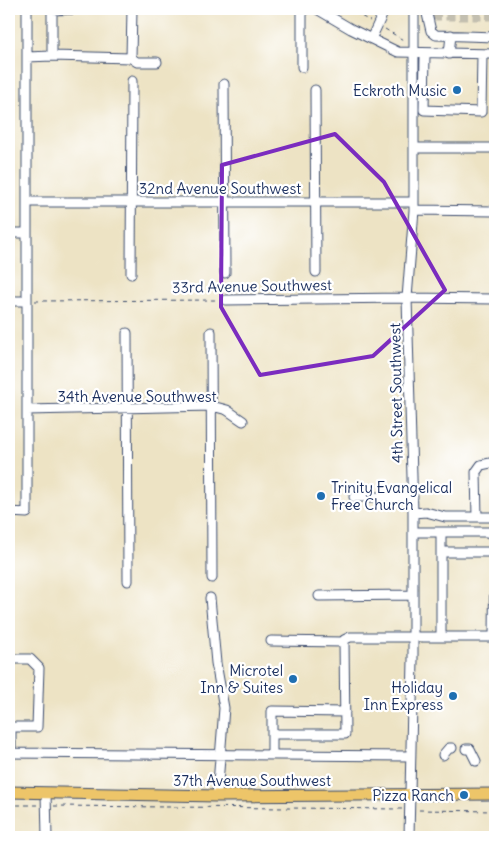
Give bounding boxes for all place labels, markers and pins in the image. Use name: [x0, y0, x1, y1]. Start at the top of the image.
place label: Eckroth Music: [353, 81, 447, 100]
marker: Eckroth Music: [451, 84, 463, 96]
place label: Trinity Evangelical Free Church: [331, 478, 452, 514]
marker: Trinity Evangelical Free Church: [315, 490, 327, 502]
place label: Microtel Inn & Suites: [200, 661, 283, 697]
marker: Microtel Inn & Suites: [287, 673, 299, 685]
place label: Holiday Inn Express: [364, 678, 443, 714]
marker: Holiday Inn Express: [447, 690, 459, 702]
place label: Pizza Ranch: [372, 786, 454, 805]
marker: Pizza Ranch: [458, 789, 470, 801]

